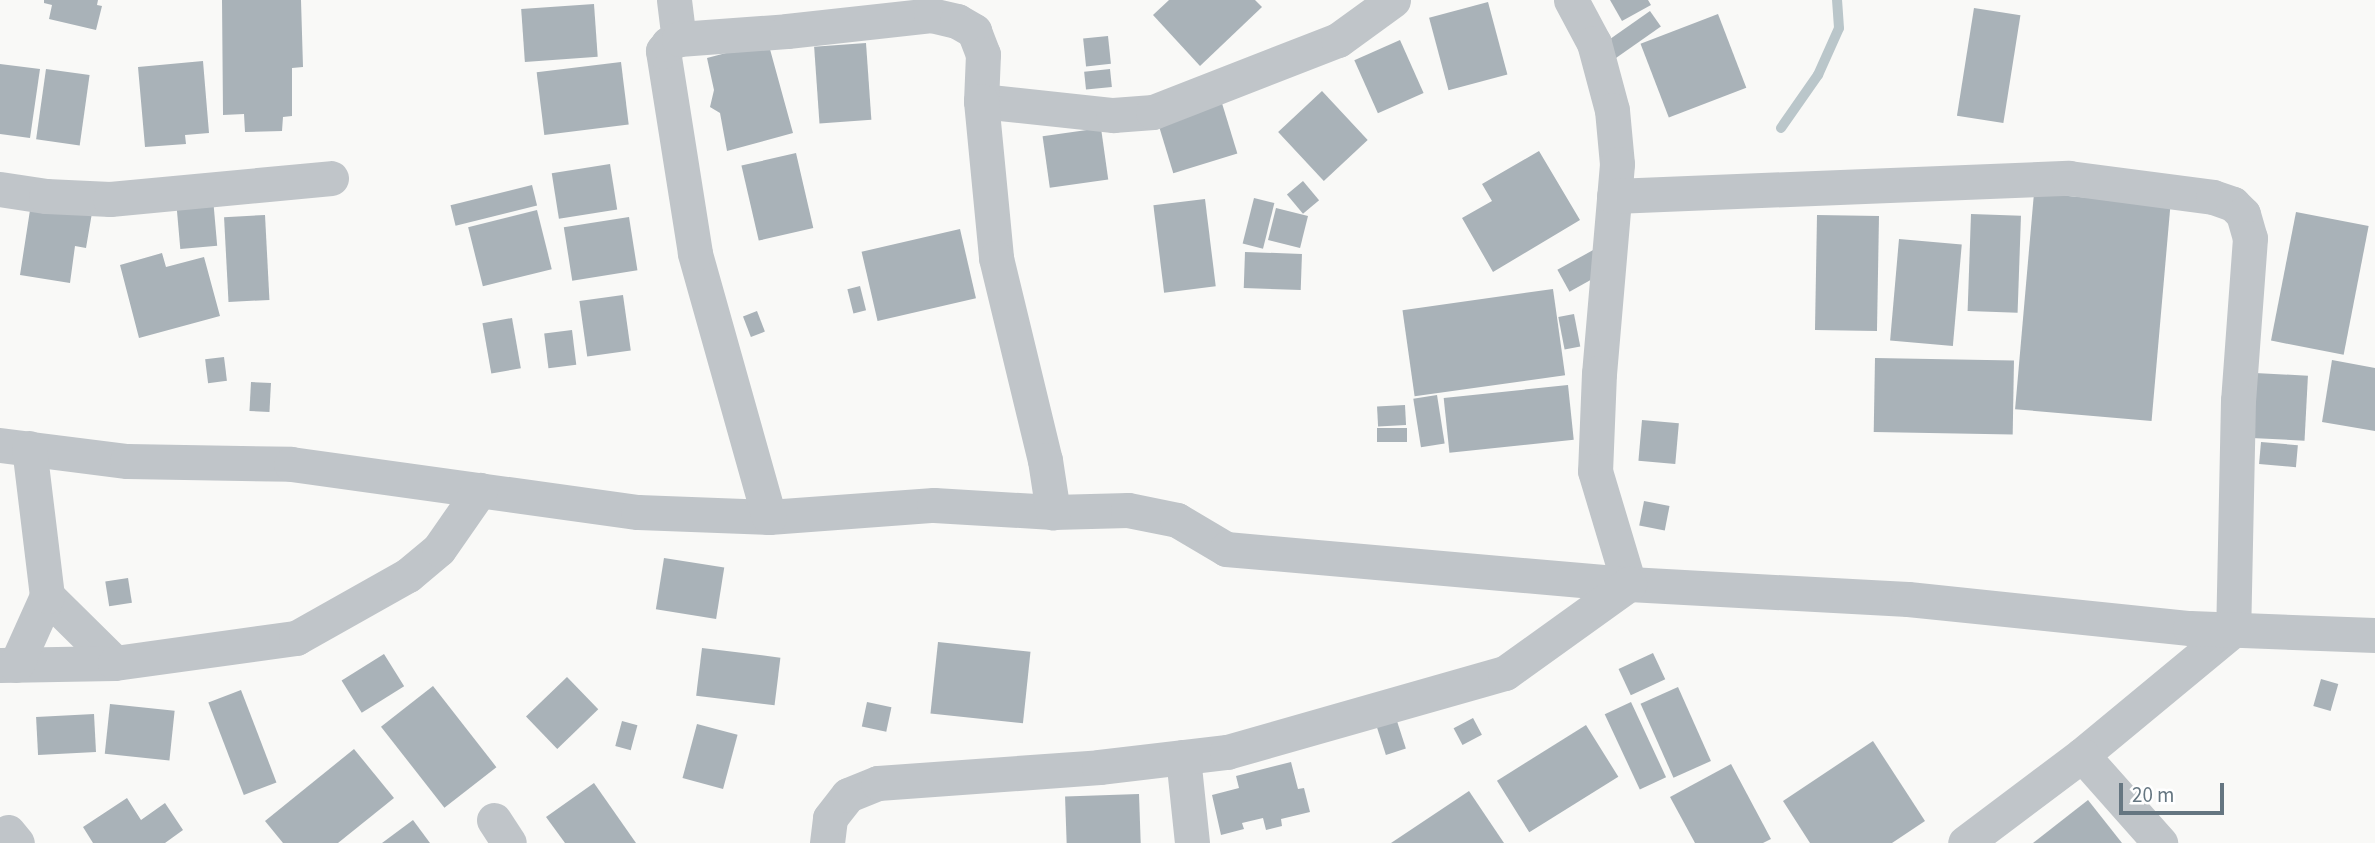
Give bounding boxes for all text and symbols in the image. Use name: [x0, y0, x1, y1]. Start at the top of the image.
scale bar: [2123, 770, 2228, 814]
text: 20 m: [2132, 780, 2174, 810]

